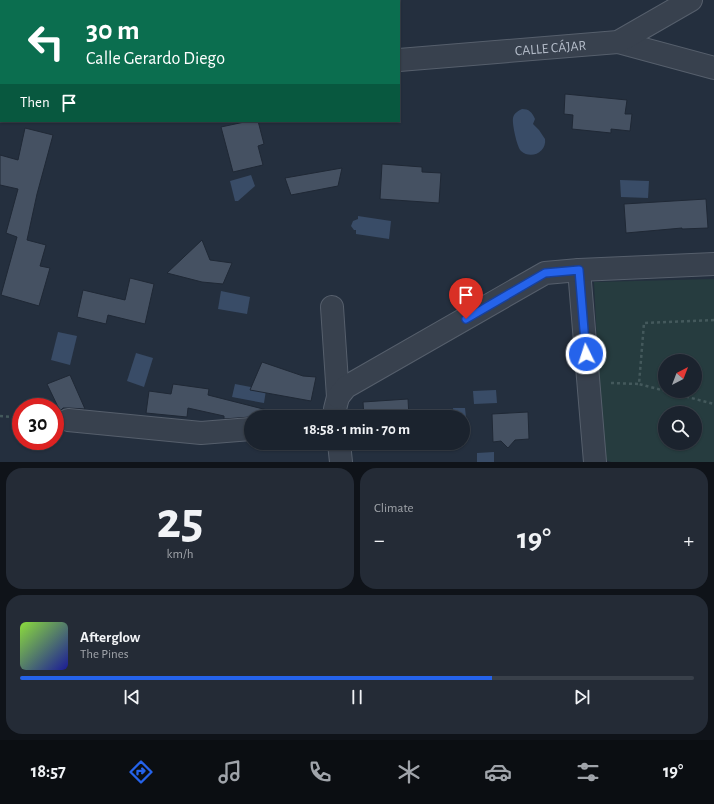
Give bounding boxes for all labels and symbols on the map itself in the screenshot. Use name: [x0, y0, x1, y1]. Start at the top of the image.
street label: CALLE CÁJAR: [514, 37, 587, 58]
pin: [449, 278, 483, 319]
position arrow: [565, 333, 607, 375]
north arrow: [658, 354, 702, 398]
speed limit sign: 30: [12, 398, 64, 450]

